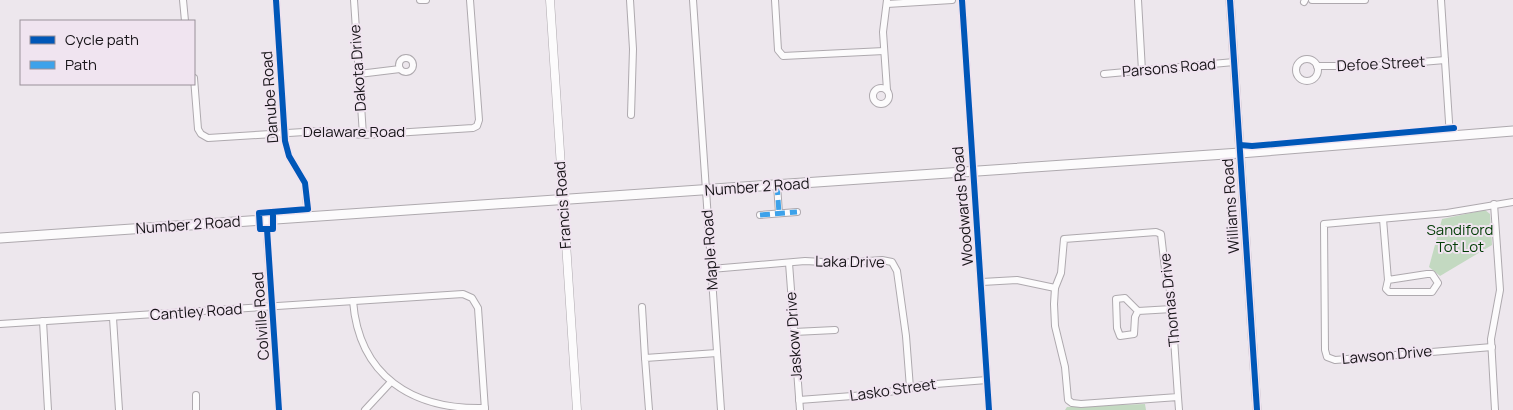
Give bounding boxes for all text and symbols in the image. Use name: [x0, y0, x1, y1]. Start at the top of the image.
legend: [20, 20, 195, 85]
street label: Dakota Drive: [344, 24, 371, 112]
text: Cycle path: [65, 29, 139, 50]
street label: Danube Road: [256, 50, 283, 144]
street label: Defoe Street: [1336, 51, 1426, 76]
street label: Parsons Road: [1121, 53, 1217, 82]
text: Path: [65, 54, 97, 75]
street label: Delaware Road: [303, 121, 405, 142]
street label: Woodwards Road: [947, 145, 978, 267]
street label: Williams Road: [1217, 158, 1244, 254]
street label: Francis Road: [549, 160, 576, 250]
street label: Number 2 Road: [704, 172, 810, 201]
street label: Maple Road: [696, 209, 723, 291]
street label: Number 2 Road: [135, 210, 241, 239]
park label: Sandiford Tot Lot: [1427, 219, 1493, 257]
street label: Laka Drive: [815, 250, 885, 273]
street label: Thomas Drive: [1154, 252, 1185, 348]
street label: Colville Road: [247, 271, 274, 361]
street label: Jaskow Drive: [780, 291, 807, 381]
street label: Cantley Road: [149, 298, 243, 325]
street label: Lawson Drive: [1341, 340, 1433, 369]
street label: Lasko Street: [848, 373, 938, 406]

